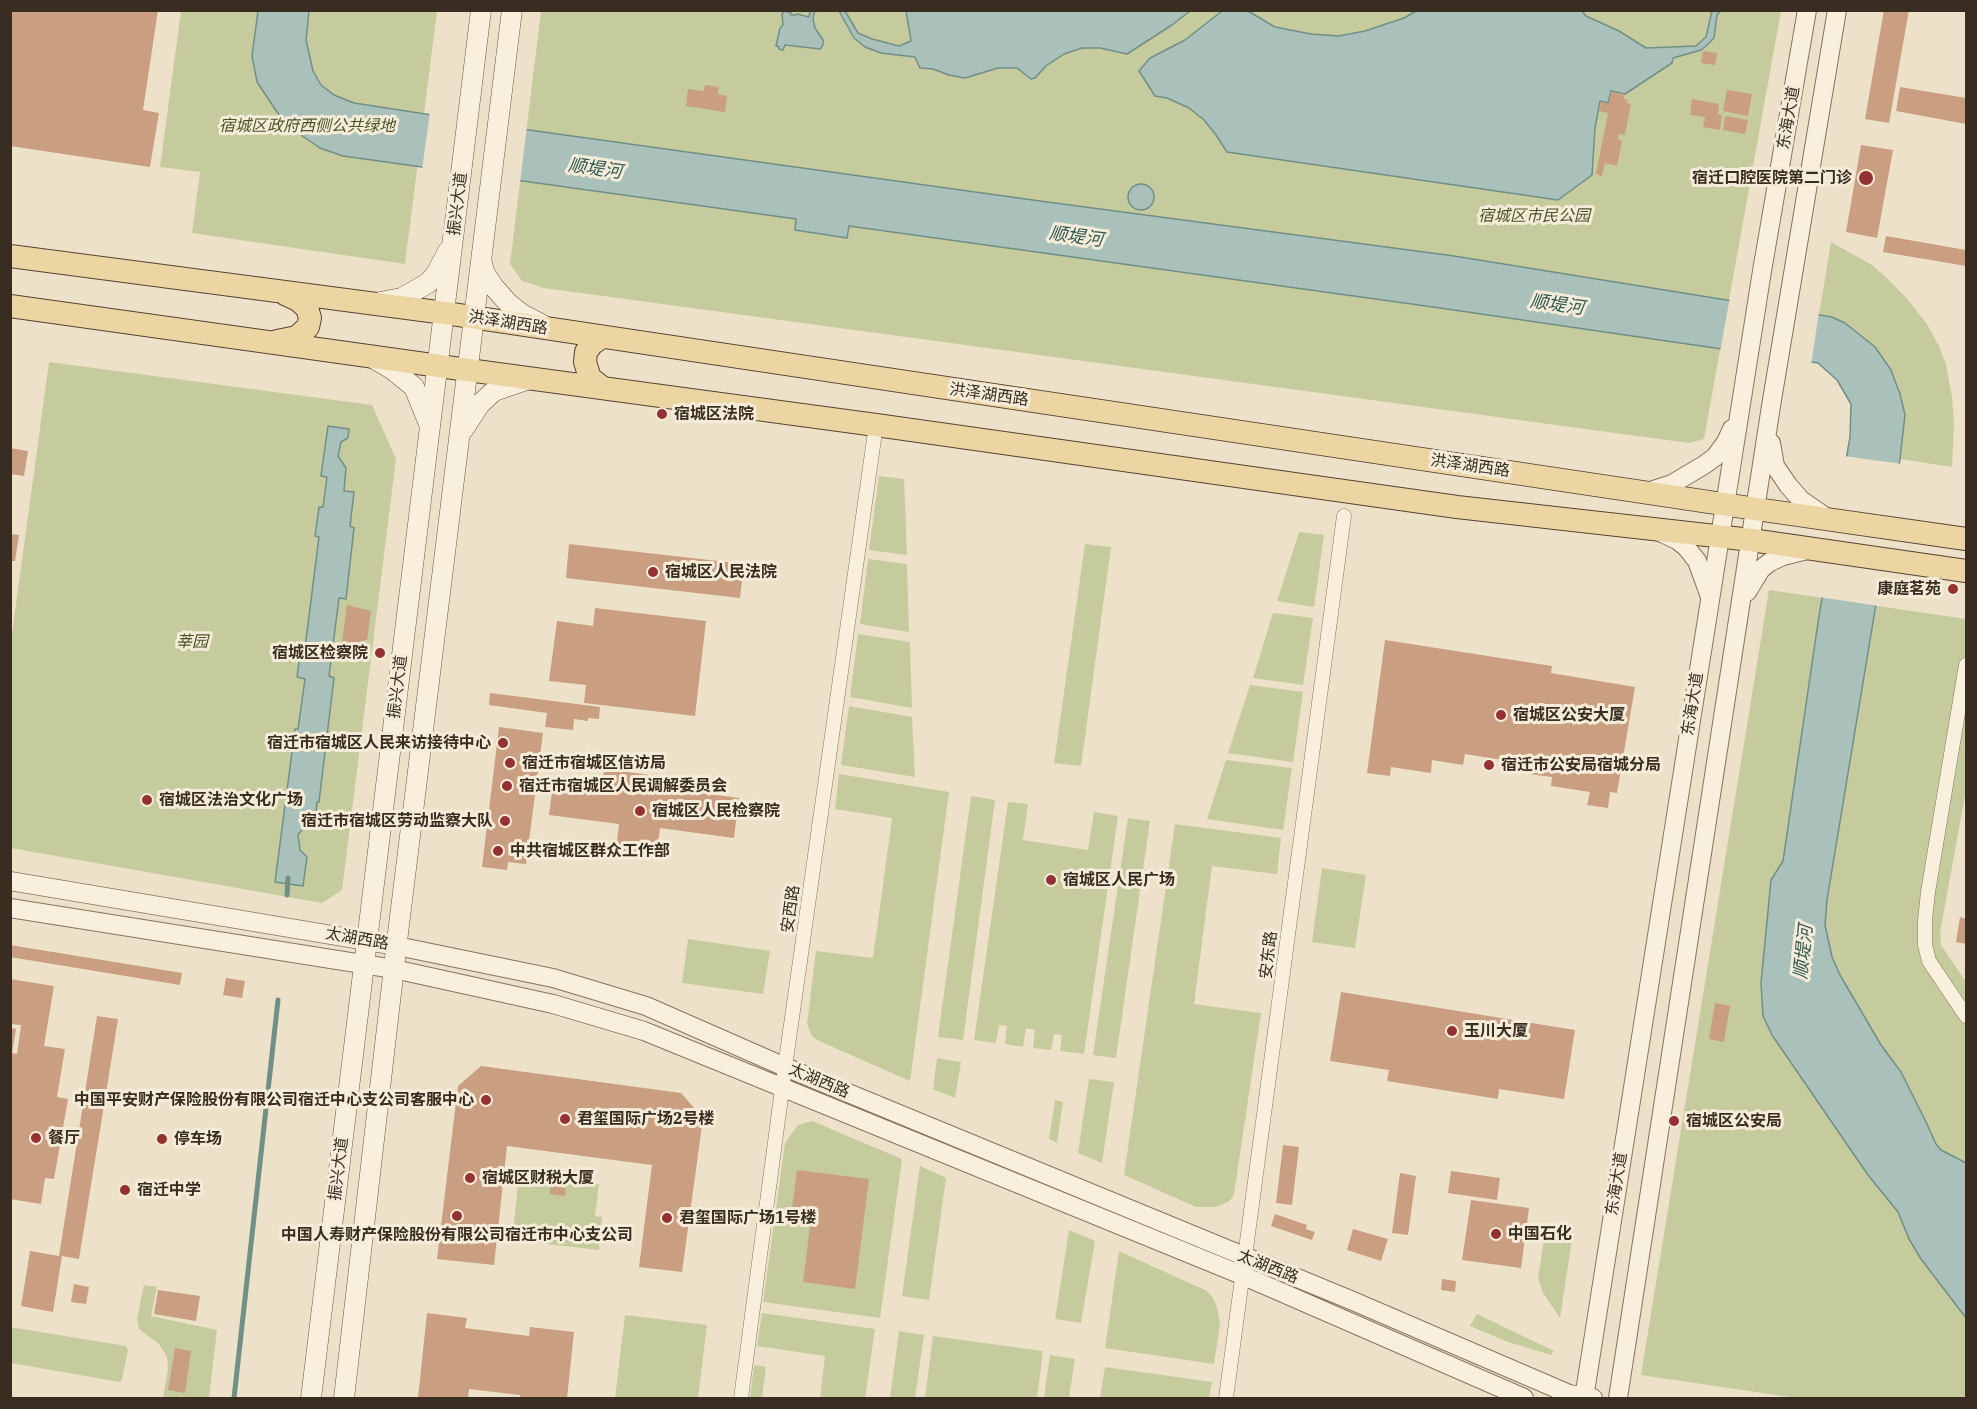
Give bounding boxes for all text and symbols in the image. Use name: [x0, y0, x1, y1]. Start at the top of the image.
street label: 东海大道: [1774, 85, 1804, 151]
park label: 宿城区政府西侧公共绿地: [219, 116, 395, 136]
water label: 顺堤河: [567, 155, 623, 183]
place label: 宿迁口腔医院第二门诊: [1692, 168, 1852, 188]
marker: 宿迁口腔医院第二门诊: [1857, 169, 1875, 187]
street label: 振兴大道: [445, 171, 471, 237]
park label: 宿城区市民公园: [1478, 206, 1590, 226]
water label: 顺堤河: [1048, 223, 1104, 251]
water label: 顺堤河: [1529, 291, 1585, 319]
street label: 洪泽湖西路: [467, 307, 549, 339]
street label: 洪泽湖西路: [948, 380, 1030, 410]
place label: 宿城区法院: [674, 404, 754, 424]
marker: 宿城区法院: [655, 407, 669, 421]
street label: 洪泽湖西路: [1429, 451, 1511, 481]
place label: 宿城区人民法院: [665, 562, 777, 582]
marker: 宿城区人民法院: [646, 565, 660, 579]
place label: 康庭茗苑: [1877, 579, 1941, 599]
marker: 康庭茗苑: [1946, 582, 1960, 596]
park label: 莘园: [176, 632, 208, 652]
place label: 宿城区检察院: [272, 643, 368, 663]
marker: 宿城区检察院: [373, 646, 387, 660]
street label: 振兴大道: [385, 654, 411, 720]
street label: 东海大道: [1679, 671, 1707, 737]
place label: 宿城区公安大厦: [1513, 705, 1625, 725]
marker: 宿城区公安大厦: [1494, 708, 1508, 722]
place label: 宿迁市宿城区人民来访接待中心: [267, 733, 491, 753]
marker: 宿迁市宿城区人民来访接待中心: [496, 736, 510, 750]
place label: 宿迁市宿城区信访局: [522, 753, 666, 773]
place label: 宿迁市公安局宿城分局: [1501, 755, 1661, 775]
marker: 宿迁市宿城区信访局: [503, 756, 517, 770]
marker: 宿迁市公安局宿城分局: [1482, 758, 1496, 772]
place label: 宿迁市宿城区人民调解委员会: [519, 776, 727, 796]
marker: 宿迁市宿城区人民调解委员会: [500, 779, 514, 793]
place label: 宿城区法治文化广场: [159, 790, 303, 810]
marker: 宿城区法治文化广场: [140, 793, 154, 807]
place label: 宿城区人民检察院: [652, 801, 780, 821]
marker: 宿城区人民检察院: [633, 804, 647, 818]
place label: 宿迁市宿城区劳动监察大队: [301, 811, 493, 831]
marker: 宿迁市宿城区劳动监察大队: [498, 814, 512, 828]
place label: 中共宿城区群众工作部: [510, 841, 670, 861]
marker: 中共宿城区群众工作部: [491, 844, 505, 858]
place label: 宿城区人民广场: [1063, 870, 1175, 890]
marker: 宿城区人民广场: [1044, 873, 1058, 887]
street label: 安西路: [778, 884, 804, 934]
street label: 太湖西路: [324, 924, 390, 954]
water label: 顺堤河: [1790, 924, 1818, 980]
street label: 安东路: [1257, 930, 1281, 980]
place label: 玉川大厦: [1464, 1021, 1528, 1041]
marker: 玉川大厦: [1445, 1024, 1459, 1038]
street label: 太湖西路: [786, 1060, 852, 1102]
place label: 中国平安财产保险股份有限公司宿迁中心支公司客服中心: [74, 1090, 474, 1110]
marker: 中国平安财产保险股份有限公司宿迁中心支公司客服中心: [479, 1093, 493, 1107]
place label: 君玺国际广场2号楼: [577, 1109, 715, 1129]
place label: 宿城区公安局: [1686, 1111, 1782, 1131]
marker: 君玺国际广场2号楼: [558, 1112, 572, 1126]
marker: 宿城区公安局: [1667, 1114, 1681, 1128]
place label: 餐厅: [48, 1128, 80, 1148]
place label: 停车场: [174, 1129, 222, 1149]
marker: 餐厅: [29, 1131, 43, 1145]
marker: 停车场: [155, 1132, 169, 1146]
street label: 振兴大道: [326, 1136, 352, 1202]
street label: 东海大道: [1603, 1151, 1631, 1217]
place label: 宿城区财税大厦: [482, 1168, 594, 1188]
marker: 宿城区财税大厦: [463, 1171, 477, 1185]
place label: 宿迁中学: [137, 1180, 201, 1200]
marker: 宿迁中学: [118, 1183, 132, 1197]
place label: 君玺国际广场1号楼: [679, 1208, 817, 1228]
marker: 中国人寿财产保险股份有限公司宿迁市中心支公司: [450, 1209, 464, 1223]
marker: 君玺国际广场1号楼: [660, 1211, 674, 1225]
place label: 中国石化: [1508, 1224, 1572, 1244]
place label: 中国人寿财产保险股份有限公司宿迁市中心支公司: [281, 1225, 633, 1245]
marker: 中国石化: [1489, 1227, 1503, 1241]
street label: 太湖西路: [1235, 1246, 1301, 1288]

